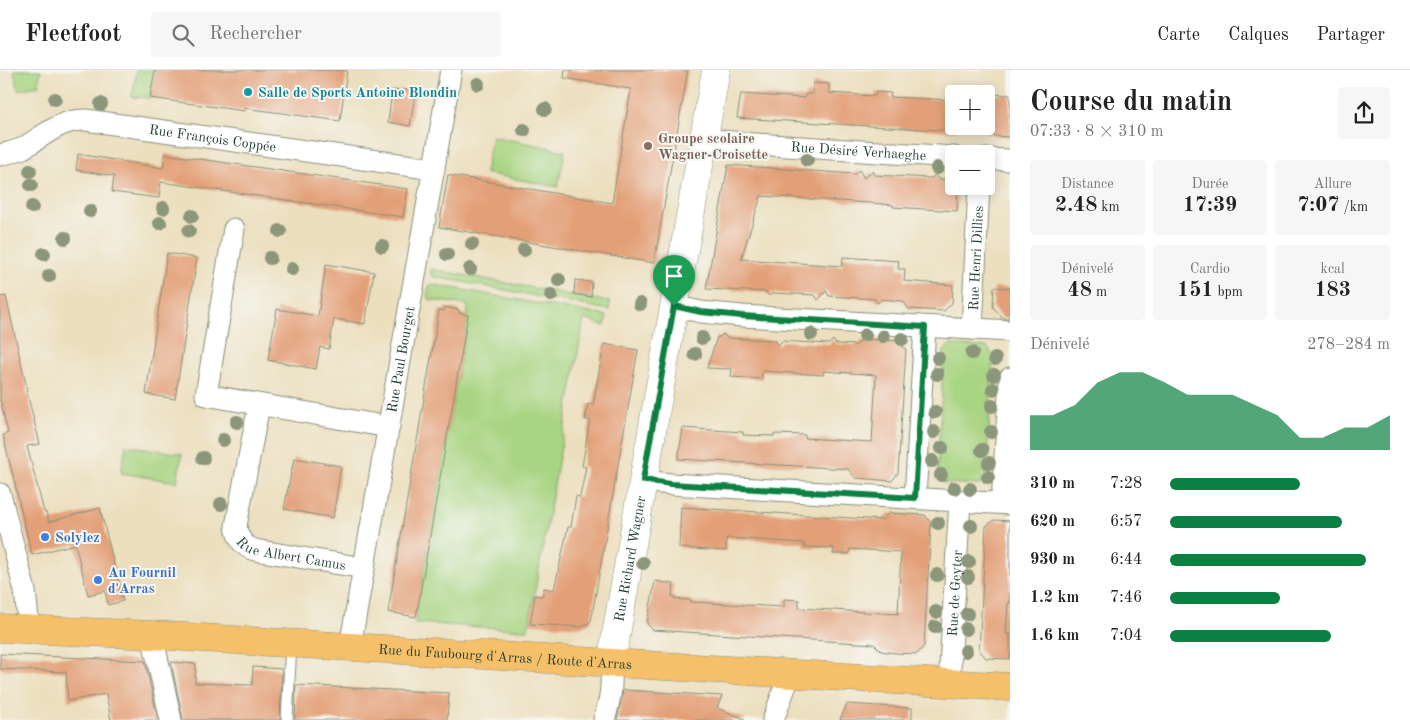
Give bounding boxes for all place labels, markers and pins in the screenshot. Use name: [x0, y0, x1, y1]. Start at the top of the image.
marker: Salle de Sports Antoine Blondin: [242, 86, 254, 98]
place label: Salle de Sports Antoine Blondin: [258, 86, 457, 100]
place label: Groupe scolaire Wagner-Croisette: [658, 132, 768, 162]
marker: Groupe scolaire Wagner-Croisette: [642, 140, 654, 152]
pin: [653, 255, 695, 306]
marker: Solylez: [39, 531, 51, 543]
place label: Solylez: [55, 531, 100, 545]
place label: Au Fournil d'Arras: [108, 566, 176, 596]
marker: Au Fournil d'Arras: [92, 574, 104, 586]

